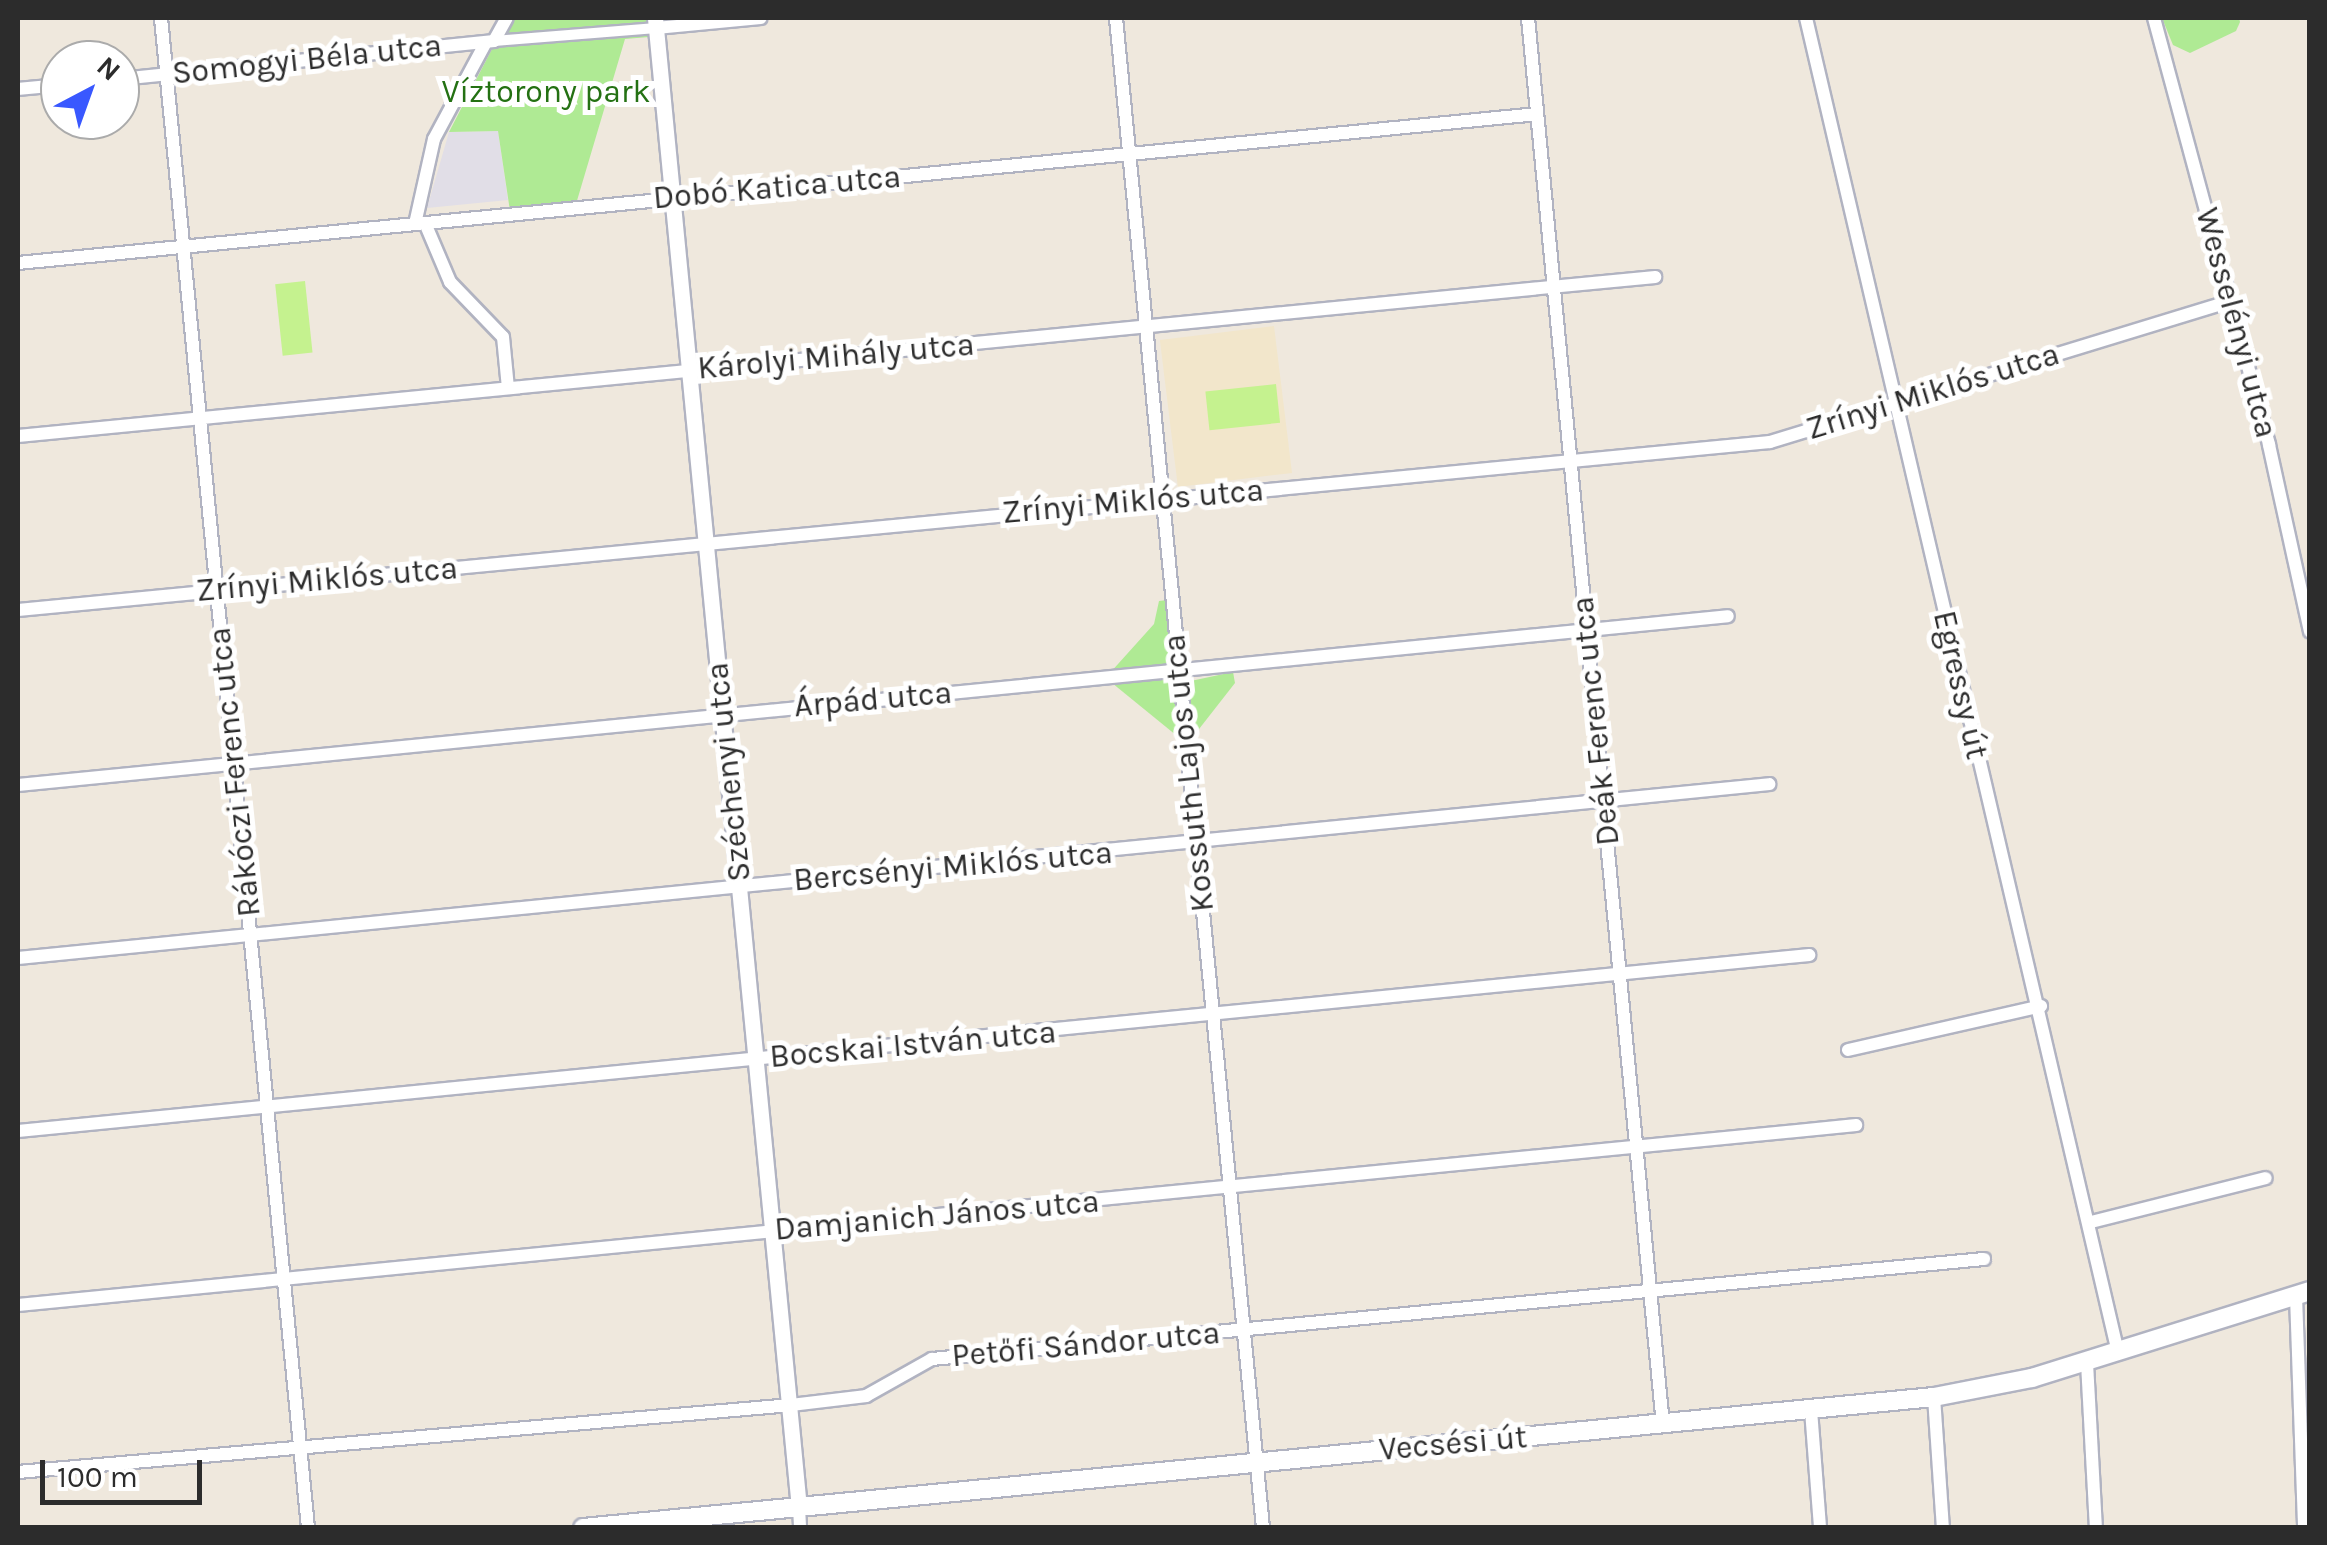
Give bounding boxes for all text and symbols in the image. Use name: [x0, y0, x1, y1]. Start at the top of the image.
street label: Somogyi Béla utca: [170, 27, 444, 93]
north arrow: [40, 40, 140, 140]
text: N: [90, 49, 127, 88]
park label: Víztorony park: [441, 73, 651, 111]
street label: Dobó Katica utca: [652, 158, 902, 218]
street label: Wesselényi utca: [2187, 204, 2285, 442]
street label: Károlyi Mihály utca: [696, 326, 976, 388]
street label: Zrínyi Miklós utca: [1802, 335, 2064, 449]
street label: Zrínyi Miklós utca: [1001, 471, 1265, 533]
street label: Zrínyi Miklós utca: [195, 549, 459, 611]
street label: Deák Ferenc utca: [1564, 595, 1628, 847]
street label: Egressy út: [1924, 607, 1996, 763]
street label: Rákóczi Ferenc utca: [201, 625, 269, 919]
street label: Kossuth Lajos utca: [1155, 632, 1223, 914]
street label: Széchenyi utca: [698, 661, 760, 883]
street label: Árpád utca: [792, 674, 954, 726]
street label: Bercsényi Miklós utca: [792, 834, 1114, 900]
street label: Bocskai István utca: [768, 1013, 1058, 1077]
street label: Damjanich János utca: [773, 1183, 1101, 1249]
street label: Petőfi Sándor utca: [950, 1314, 1222, 1376]
street label: Vecsési út: [1377, 1418, 1529, 1470]
scale bar: [45, 1440, 208, 1502]
text: 100 m: [57, 1459, 138, 1495]

